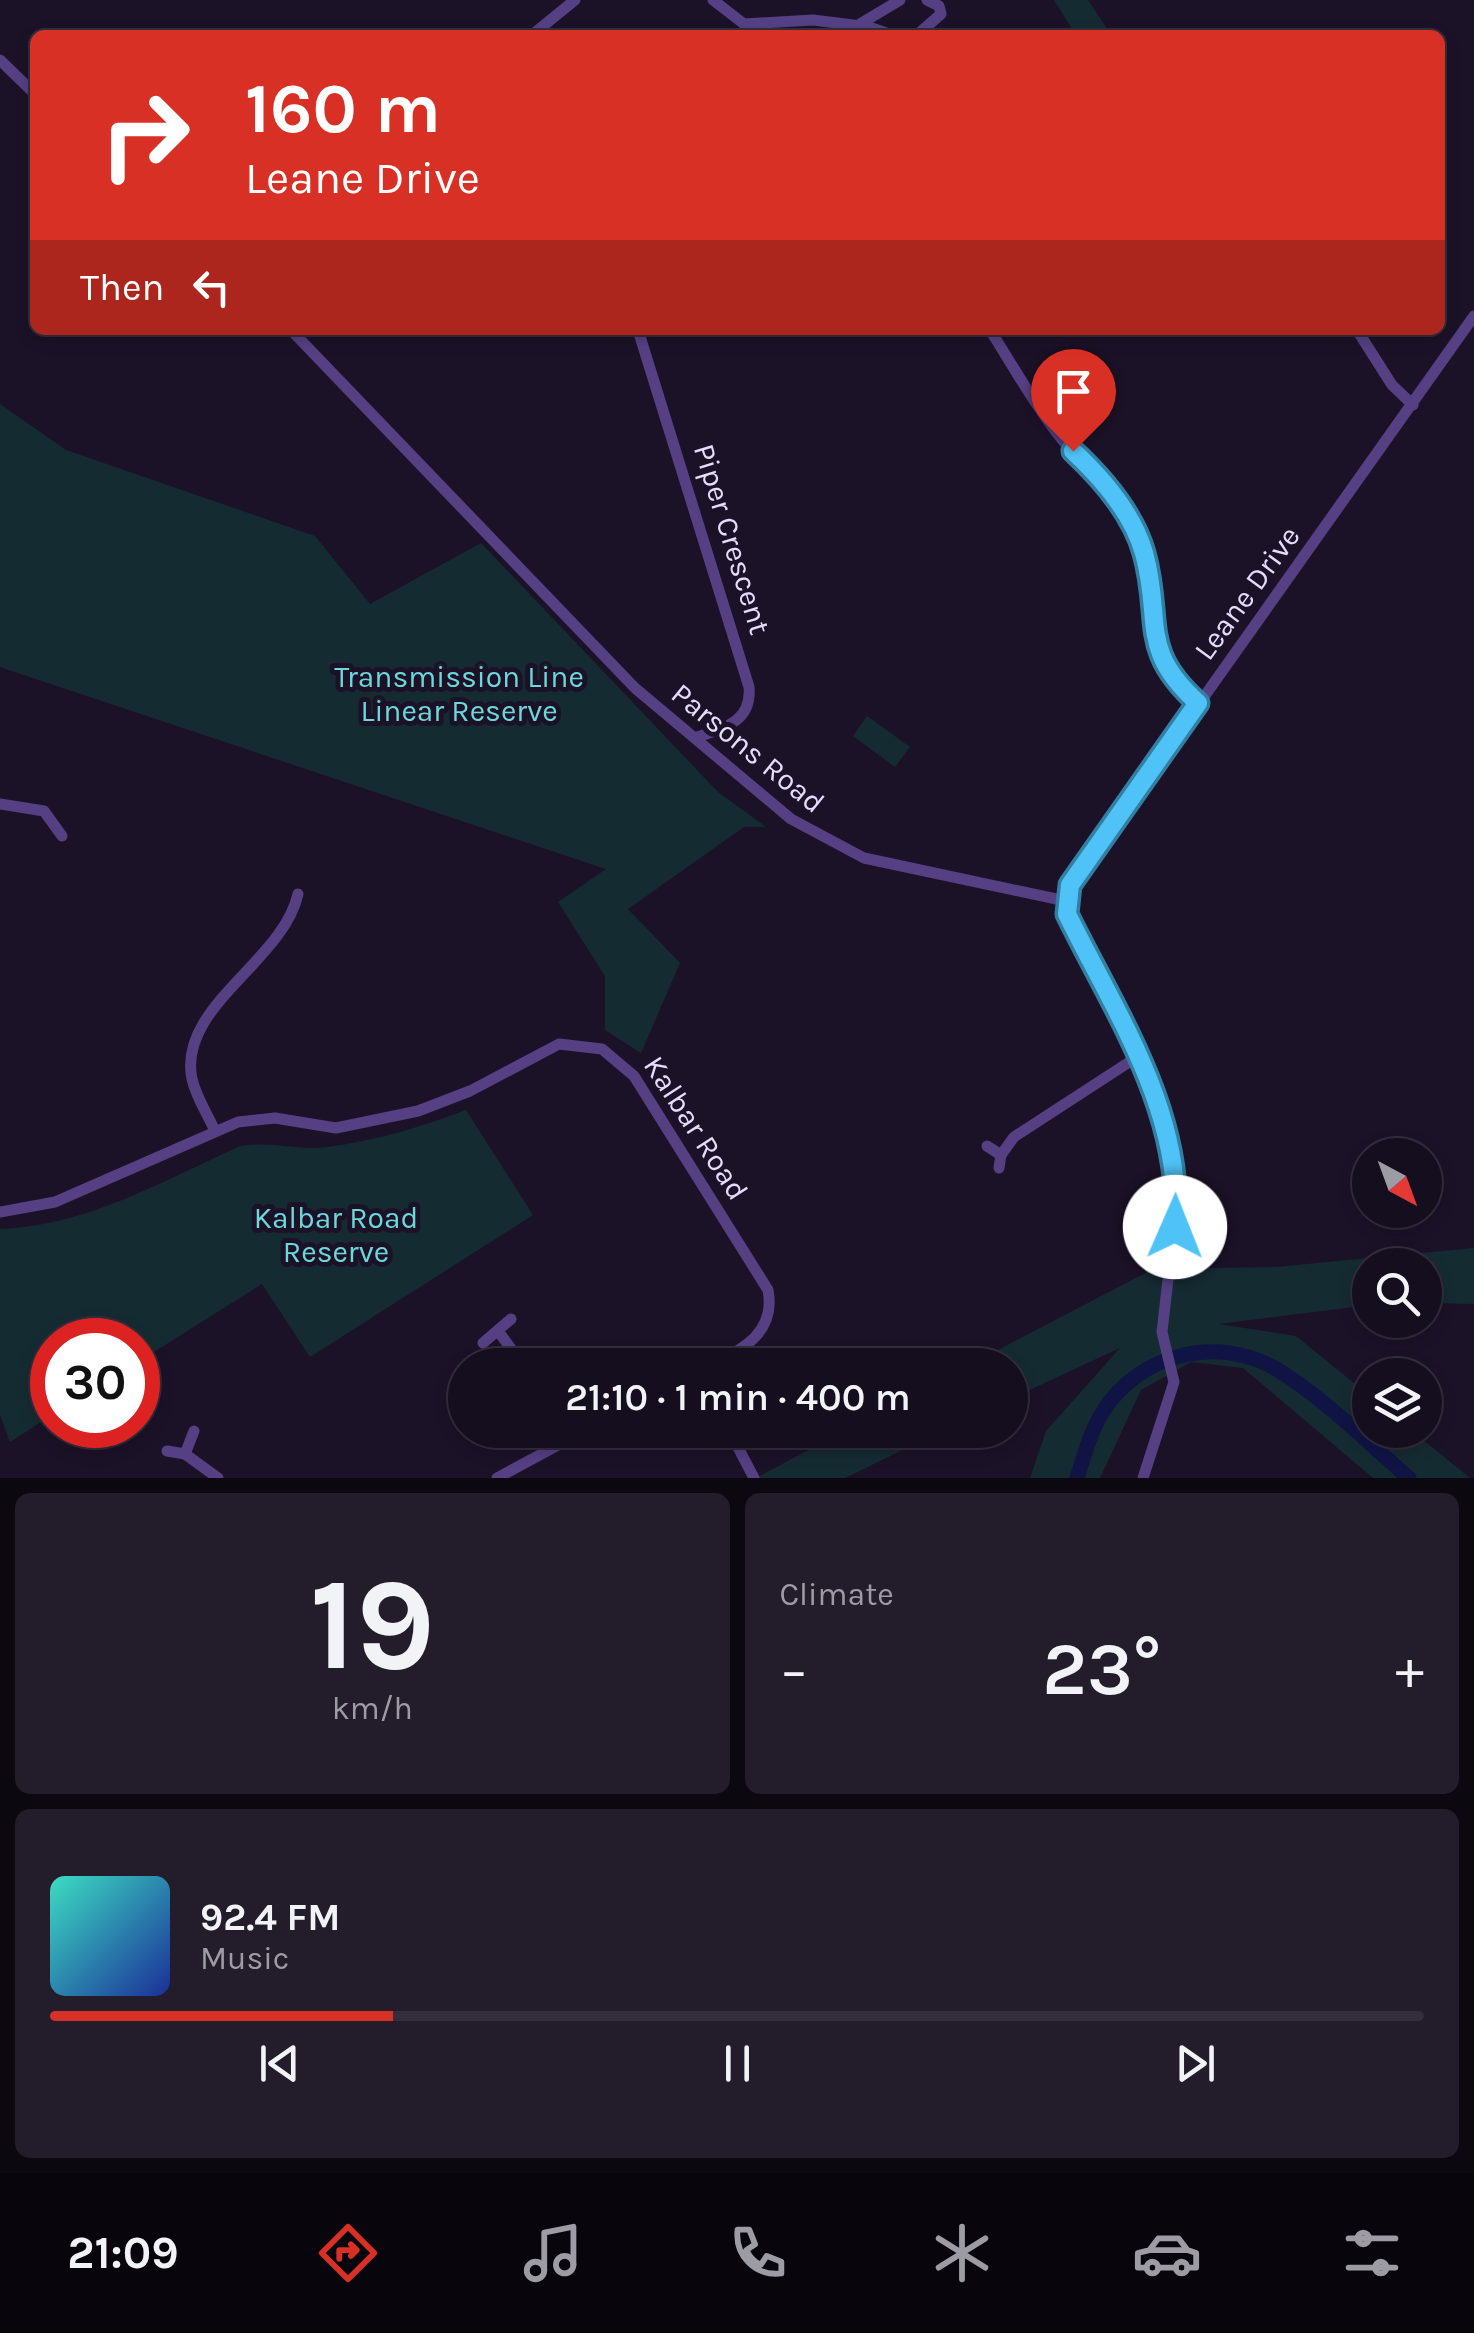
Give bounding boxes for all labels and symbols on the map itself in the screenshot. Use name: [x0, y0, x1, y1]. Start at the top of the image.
pin: [1031, 349, 1116, 452]
street label: Piper Crescent: [686, 439, 778, 639]
street label: Leane Drive: [1186, 519, 1308, 667]
park label: Transmission Line Linear Reserve: [334, 659, 584, 729]
street label: Parsons Road: [664, 675, 832, 821]
street label: Kalbar Road: [636, 1049, 756, 1207]
north arrow: [1352, 1138, 1442, 1228]
position arrow: [1123, 1175, 1227, 1279]
park label: Kalbar Road Reserve: [254, 1200, 418, 1270]
speed limit sign: 30: [30, 1318, 160, 1448]

